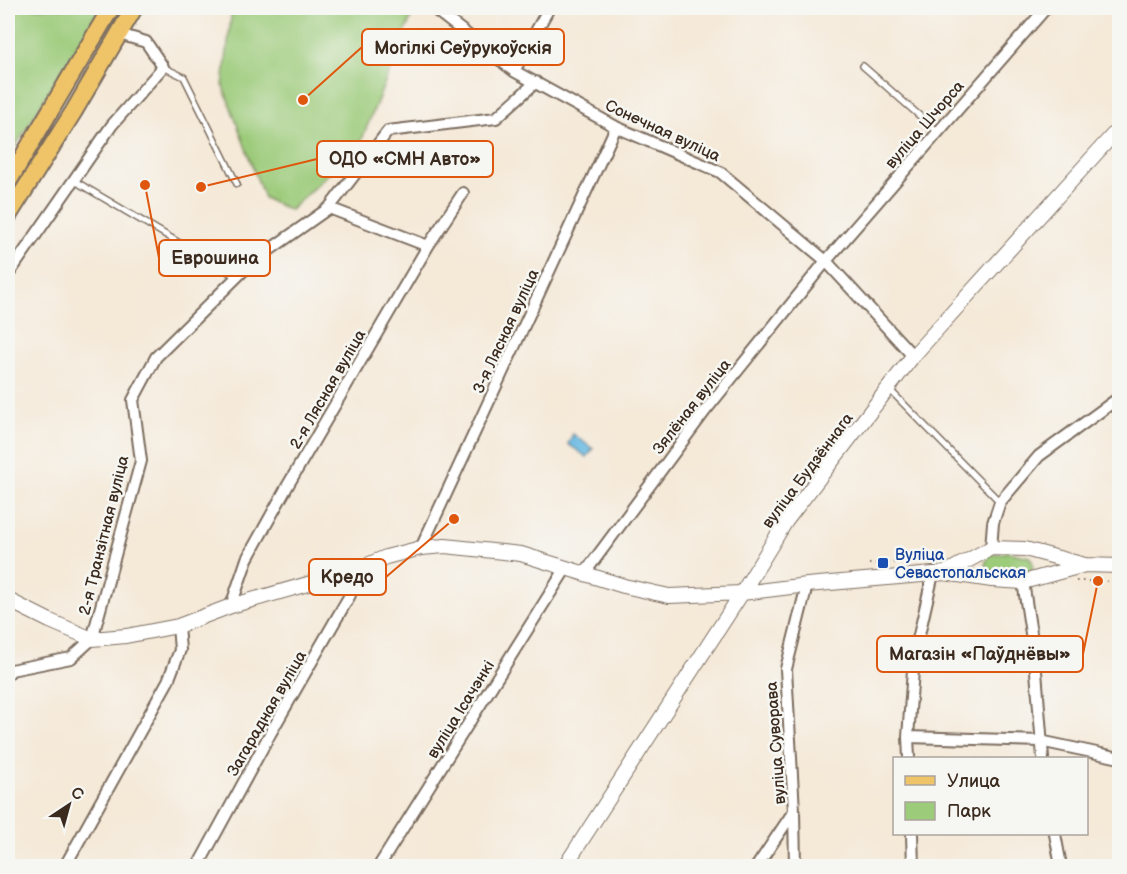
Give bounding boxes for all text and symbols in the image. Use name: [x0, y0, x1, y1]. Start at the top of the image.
callout: Могілкі Сеўрукоўскія: [362, 29, 564, 65]
text: Могілкі Сеўрукоўскія: [374, 38, 552, 59]
street label: вуліца Шчорса: [882, 77, 969, 173]
street label: Сонечная вуліца: [602, 96, 723, 167]
callout: ОДО «СМН Авто»: [317, 141, 493, 177]
text: ОДО «СМН Авто»: [329, 149, 481, 170]
callout: Еврошина: [159, 240, 270, 276]
text: Еврошина: [171, 248, 259, 269]
street label: 3-я Лясная вуліца: [469, 266, 544, 397]
street label: 2-я Лясная вуліца: [286, 326, 370, 453]
street label: Зялёная вуліца: [649, 355, 736, 458]
street label: вуліца Будзённага: [759, 409, 858, 532]
street label: 2-я Транзітная вуліца: [75, 453, 134, 617]
place label: Вуліца Севастопальская: [895, 546, 1026, 583]
marker: Вуліца Севастопальская: [876, 556, 890, 570]
callout: Кредо: [309, 559, 386, 595]
text: Кредо: [320, 567, 374, 588]
callout: Магазін «Паўднёвы»: [877, 636, 1083, 672]
text: Магазін «Паўднёвы»: [889, 644, 1071, 665]
street label: Загарадная вуліца: [224, 647, 311, 780]
street label: вуліца Ісачэнкі: [424, 657, 499, 762]
street label: вуліца Суворава: [763, 680, 790, 805]
legend: [893, 757, 1088, 835]
text: Улица: [947, 771, 1001, 792]
north arrow: [39, 775, 99, 835]
text: С: [67, 783, 87, 805]
text: Парк: [947, 801, 991, 822]

